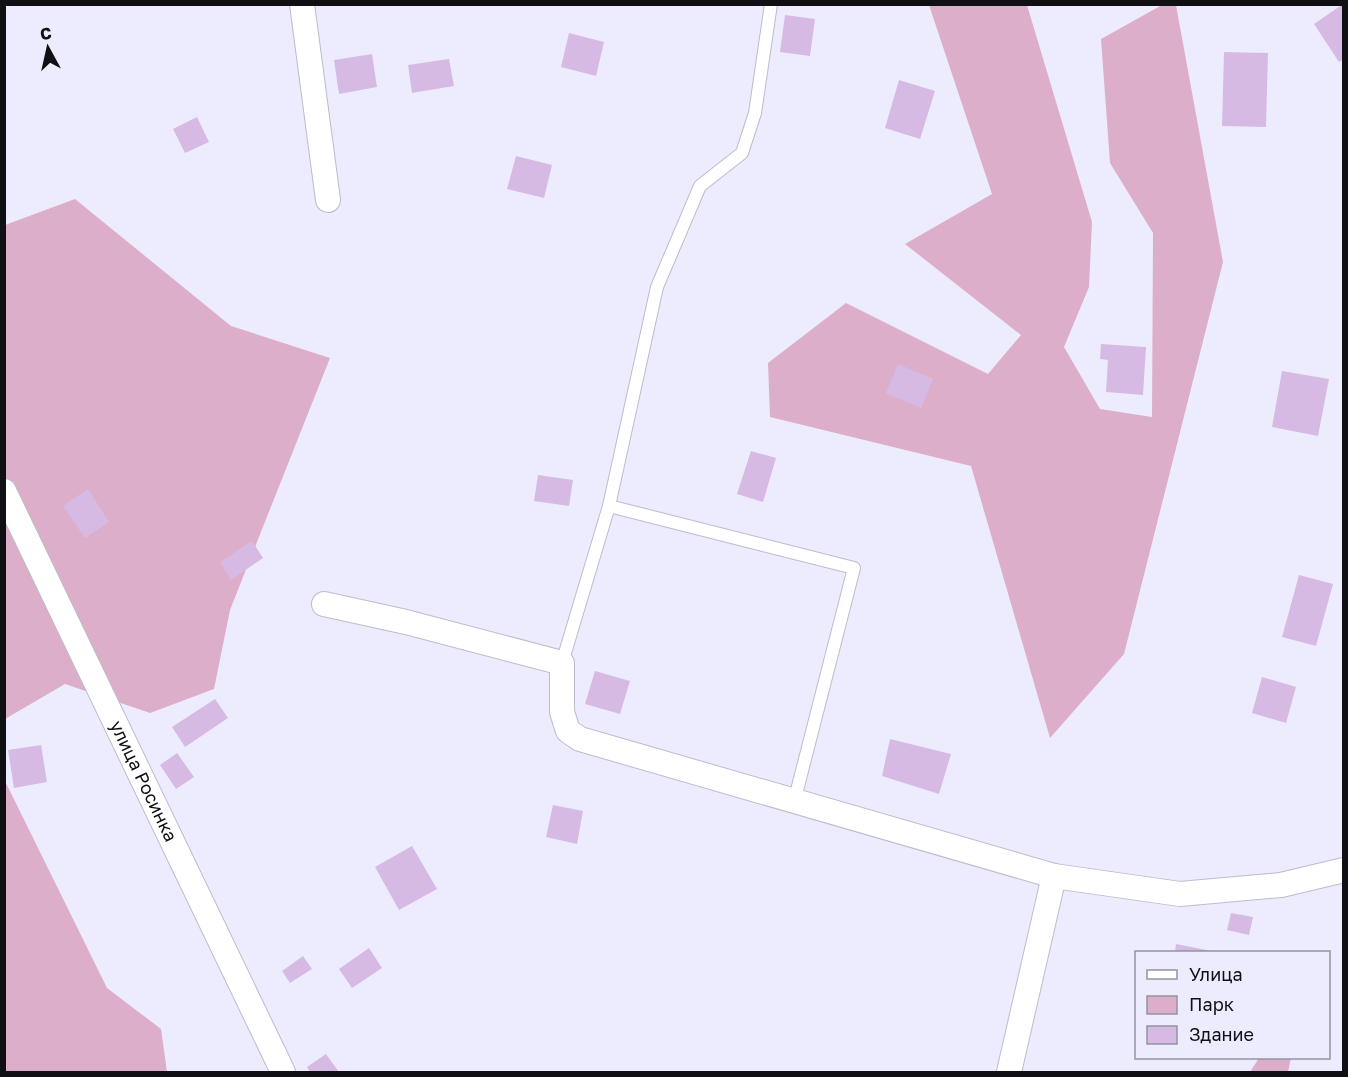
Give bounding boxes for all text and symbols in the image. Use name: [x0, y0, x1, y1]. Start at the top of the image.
north arrow: [18, 18, 78, 78]
text: С: [39, 22, 53, 44]
street label: улица Росинка: [106, 717, 183, 845]
legend: [1135, 951, 1330, 1059]
text: Улица: [1189, 963, 1243, 985]
text: Парк: [1189, 993, 1234, 1015]
text: Здание: [1189, 1023, 1254, 1045]

